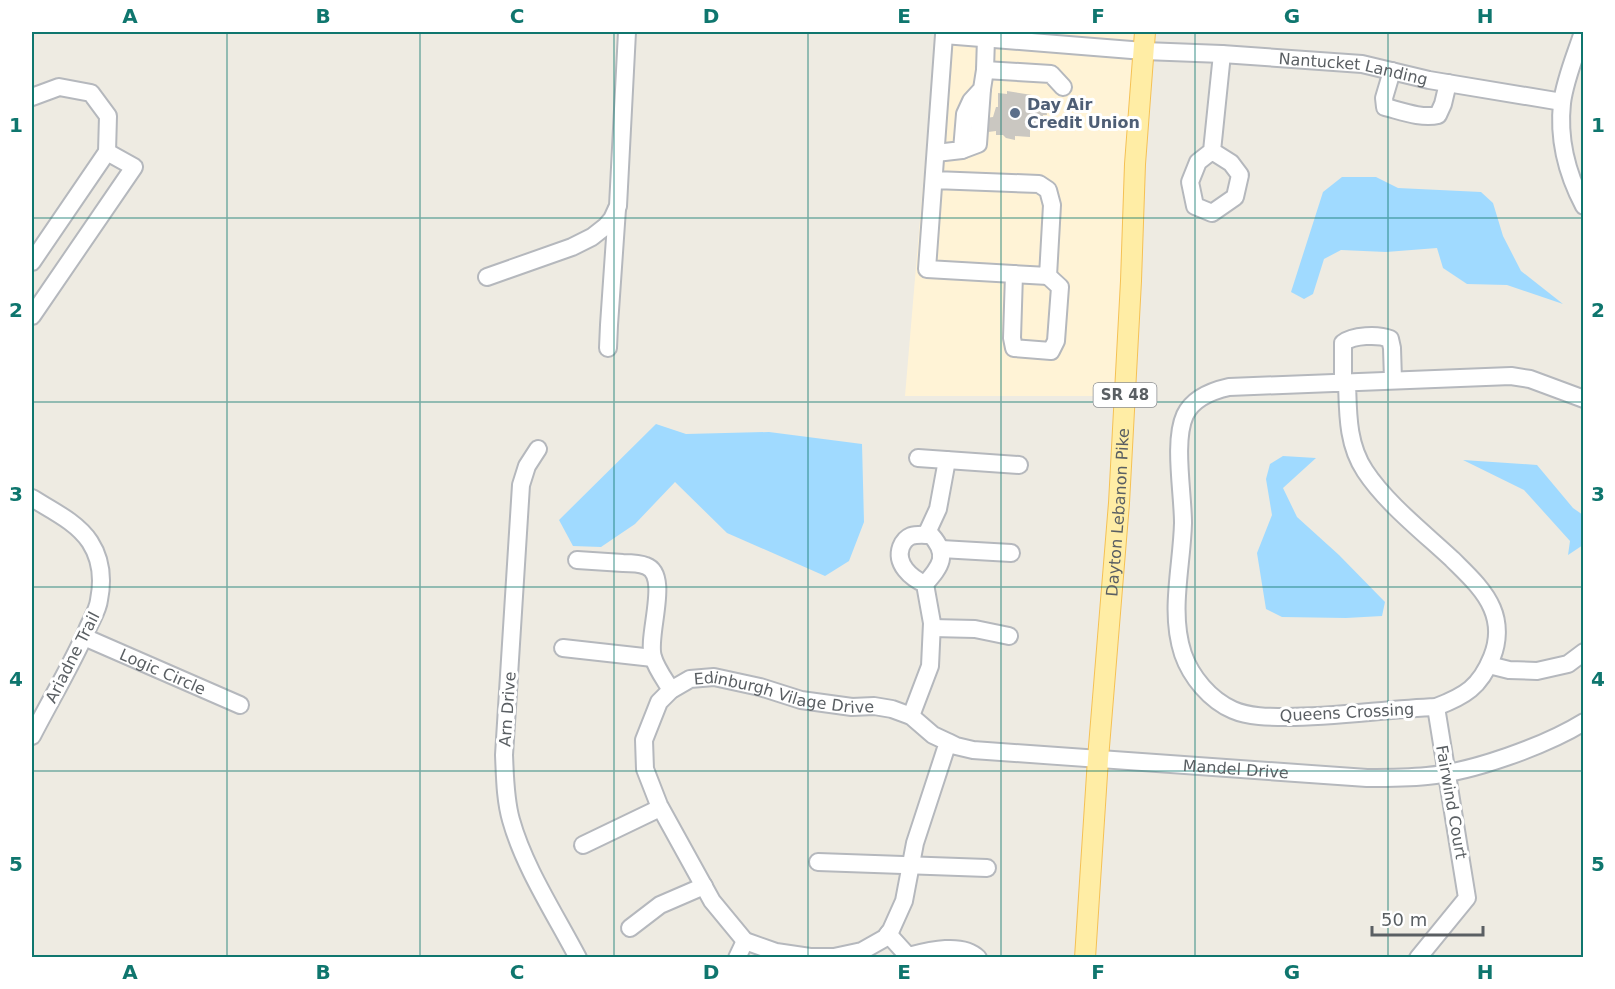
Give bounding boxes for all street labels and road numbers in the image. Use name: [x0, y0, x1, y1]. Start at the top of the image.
street label: Nantucket Landing: [1278, 49, 1430, 89]
road number: SR 48: [1094, 383, 1156, 407]
street label: Dayton Lebanon Pike: [1102, 427, 1133, 597]
street label: Ariadne Trail: [41, 608, 104, 706]
street label: Logic Circle: [117, 645, 209, 699]
street label: Edinburgh Vilage Drive: [693, 668, 874, 717]
street label: Arn Drive: [495, 671, 520, 747]
street label: Queens Crossing: [1279, 699, 1415, 726]
street label: Fairwind Court: [1432, 744, 1471, 861]
street label: Mandel Drive: [1182, 756, 1289, 782]

